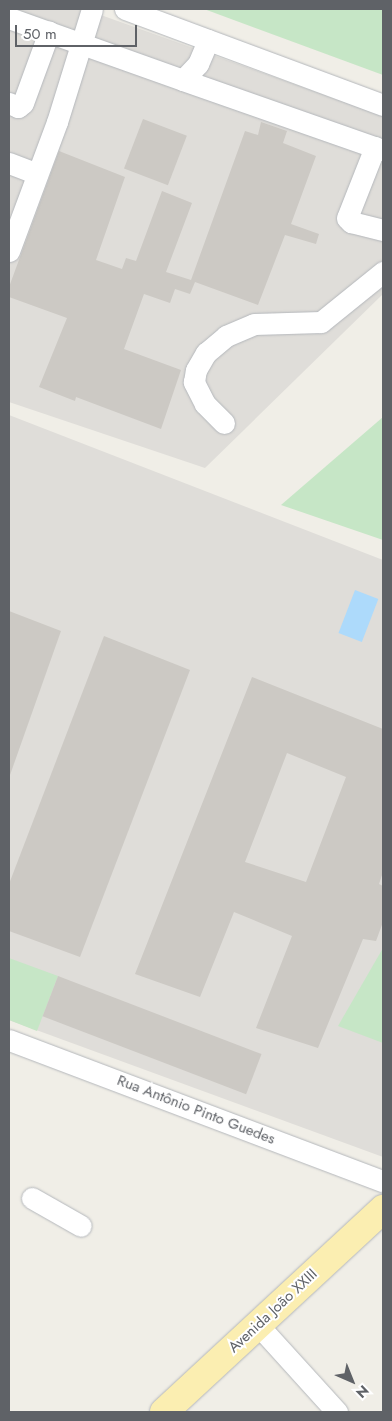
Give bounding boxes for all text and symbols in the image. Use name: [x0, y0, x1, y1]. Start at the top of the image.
scale bar: [18, 15, 140, 47]
text: 50 m: [23, 23, 57, 45]
street label: Rua Antônio Pinto Guedes: [114, 1072, 278, 1148]
street label: Avenida João XXIII: [225, 1265, 321, 1357]
north arrow: [327, 1356, 377, 1406]
text: N: [351, 1381, 373, 1403]

